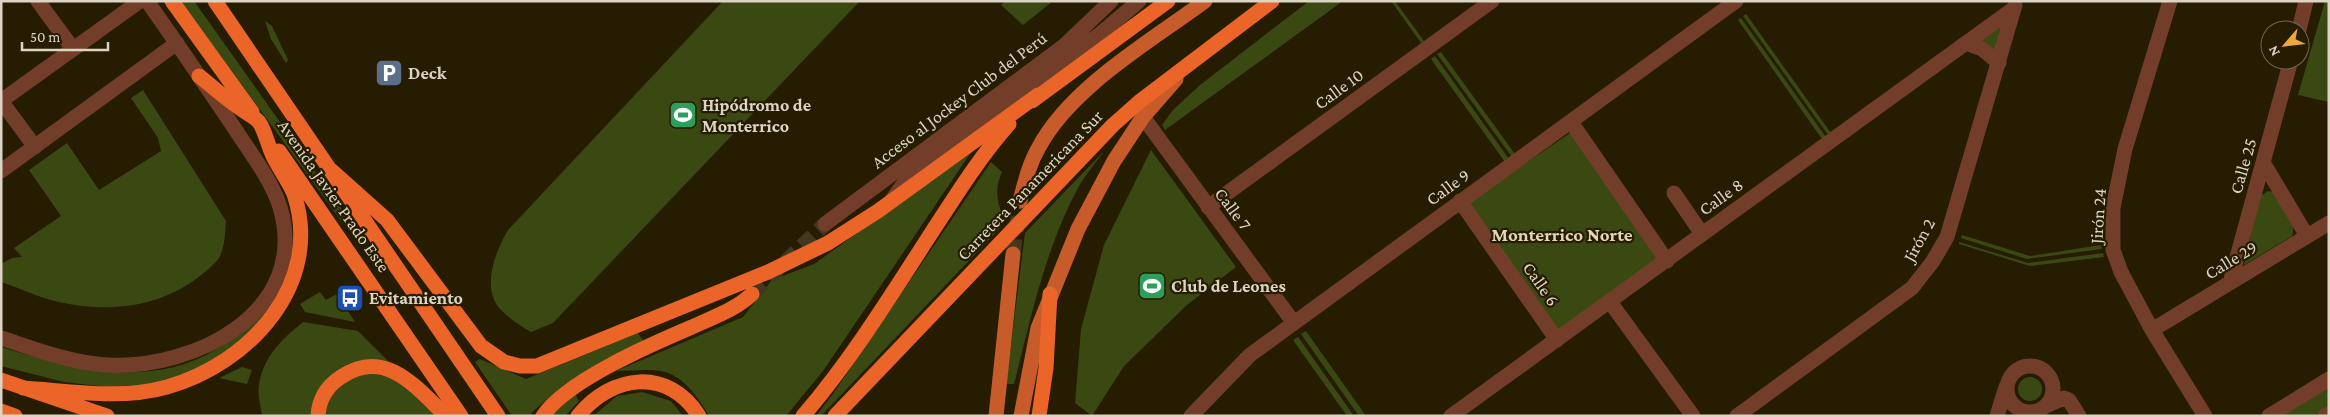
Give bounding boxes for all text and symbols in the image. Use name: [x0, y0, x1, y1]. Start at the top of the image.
scale bar: [22, 20, 109, 52]
north arrow: [2260, 20, 2310, 70]
street label: Acceso al Jockey Club del Perú: [868, 27, 1051, 172]
text: 50 m: [30, 29, 60, 45]
text: N: [2264, 43, 2283, 59]
parking icon: Deck: [374, 58, 404, 88]
place label: Deck: [408, 63, 447, 83]
street label: Calle 10: [1311, 65, 1367, 113]
place label: Hipódromo de Monterrico: [702, 95, 811, 136]
sports icon: Hipódromo de Monterrico: [668, 100, 698, 130]
street label: Carretera Panamericana Sur: [953, 105, 1107, 264]
street label: Avenida Javier Prado Este: [274, 116, 394, 276]
street label: Calle 25: [2226, 136, 2260, 196]
street label: Calle 9: [1422, 165, 1474, 209]
street label: Calle 8: [1695, 174, 1747, 220]
street label: Calle 7: [1211, 184, 1255, 234]
street label: Jirón 24: [2086, 187, 2110, 247]
street label: Jirón 2: [1898, 215, 1939, 267]
district label: Monterrico Norte: [1491, 224, 1633, 245]
street label: Calle 29: [2201, 237, 2261, 283]
street label: Calle 6: [1519, 258, 1563, 310]
sports icon: Club de Leones: [1137, 271, 1167, 301]
place label: Club de Leones: [1171, 276, 1286, 296]
bus stop icon: Evitamiento: [335, 283, 365, 313]
place label: Evitamiento: [369, 288, 463, 308]

